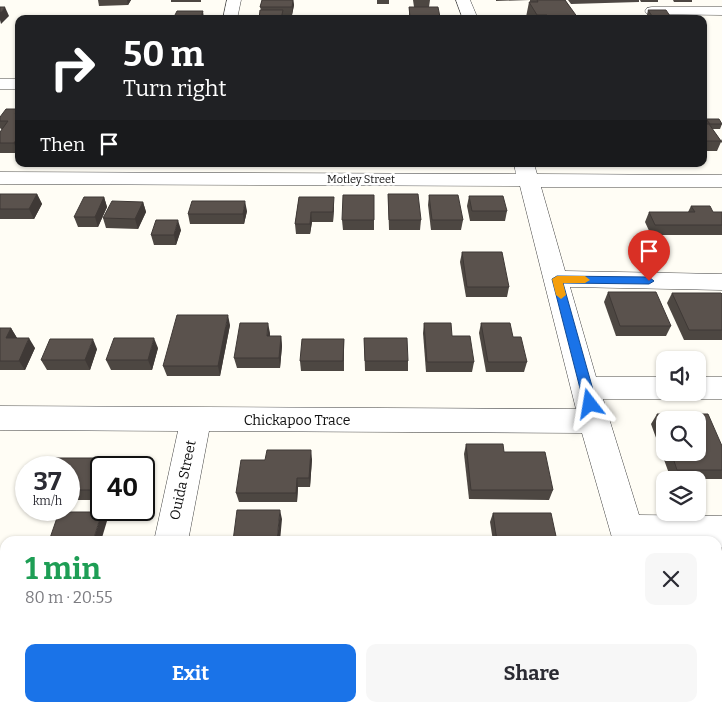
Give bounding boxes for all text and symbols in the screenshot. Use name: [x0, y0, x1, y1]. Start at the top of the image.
text: 50 m: [123, 33, 204, 75]
icon: right: [40, 35, 105, 100]
text: Turn right: [123, 75, 226, 102]
icon: arrive: [95, 130, 123, 158]
text: Then: [40, 133, 85, 156]
street label: Motley Street: [327, 173, 395, 186]
pin: [628, 230, 670, 281]
icon: arrive: [635, 237, 663, 265]
map controls: [656, 351, 706, 521]
button: sound: [656, 351, 706, 401]
position arrow: [563, 377, 615, 429]
button: search: [656, 411, 706, 461]
street label: Chickapoo Trace: [244, 412, 350, 429]
street label: Ouida Street: [166, 438, 200, 522]
speed limit sign: 40: [90, 456, 155, 521]
text: 37: [34, 467, 61, 497]
button: layers: [656, 471, 706, 521]
text: km/h: [33, 494, 62, 508]
text: 1 min: [25, 551, 101, 587]
button: close: [645, 553, 697, 605]
text: 80 m · 20:55: [25, 588, 113, 607]
button: Exit: [25, 644, 356, 702]
button: Share: [366, 644, 697, 702]

